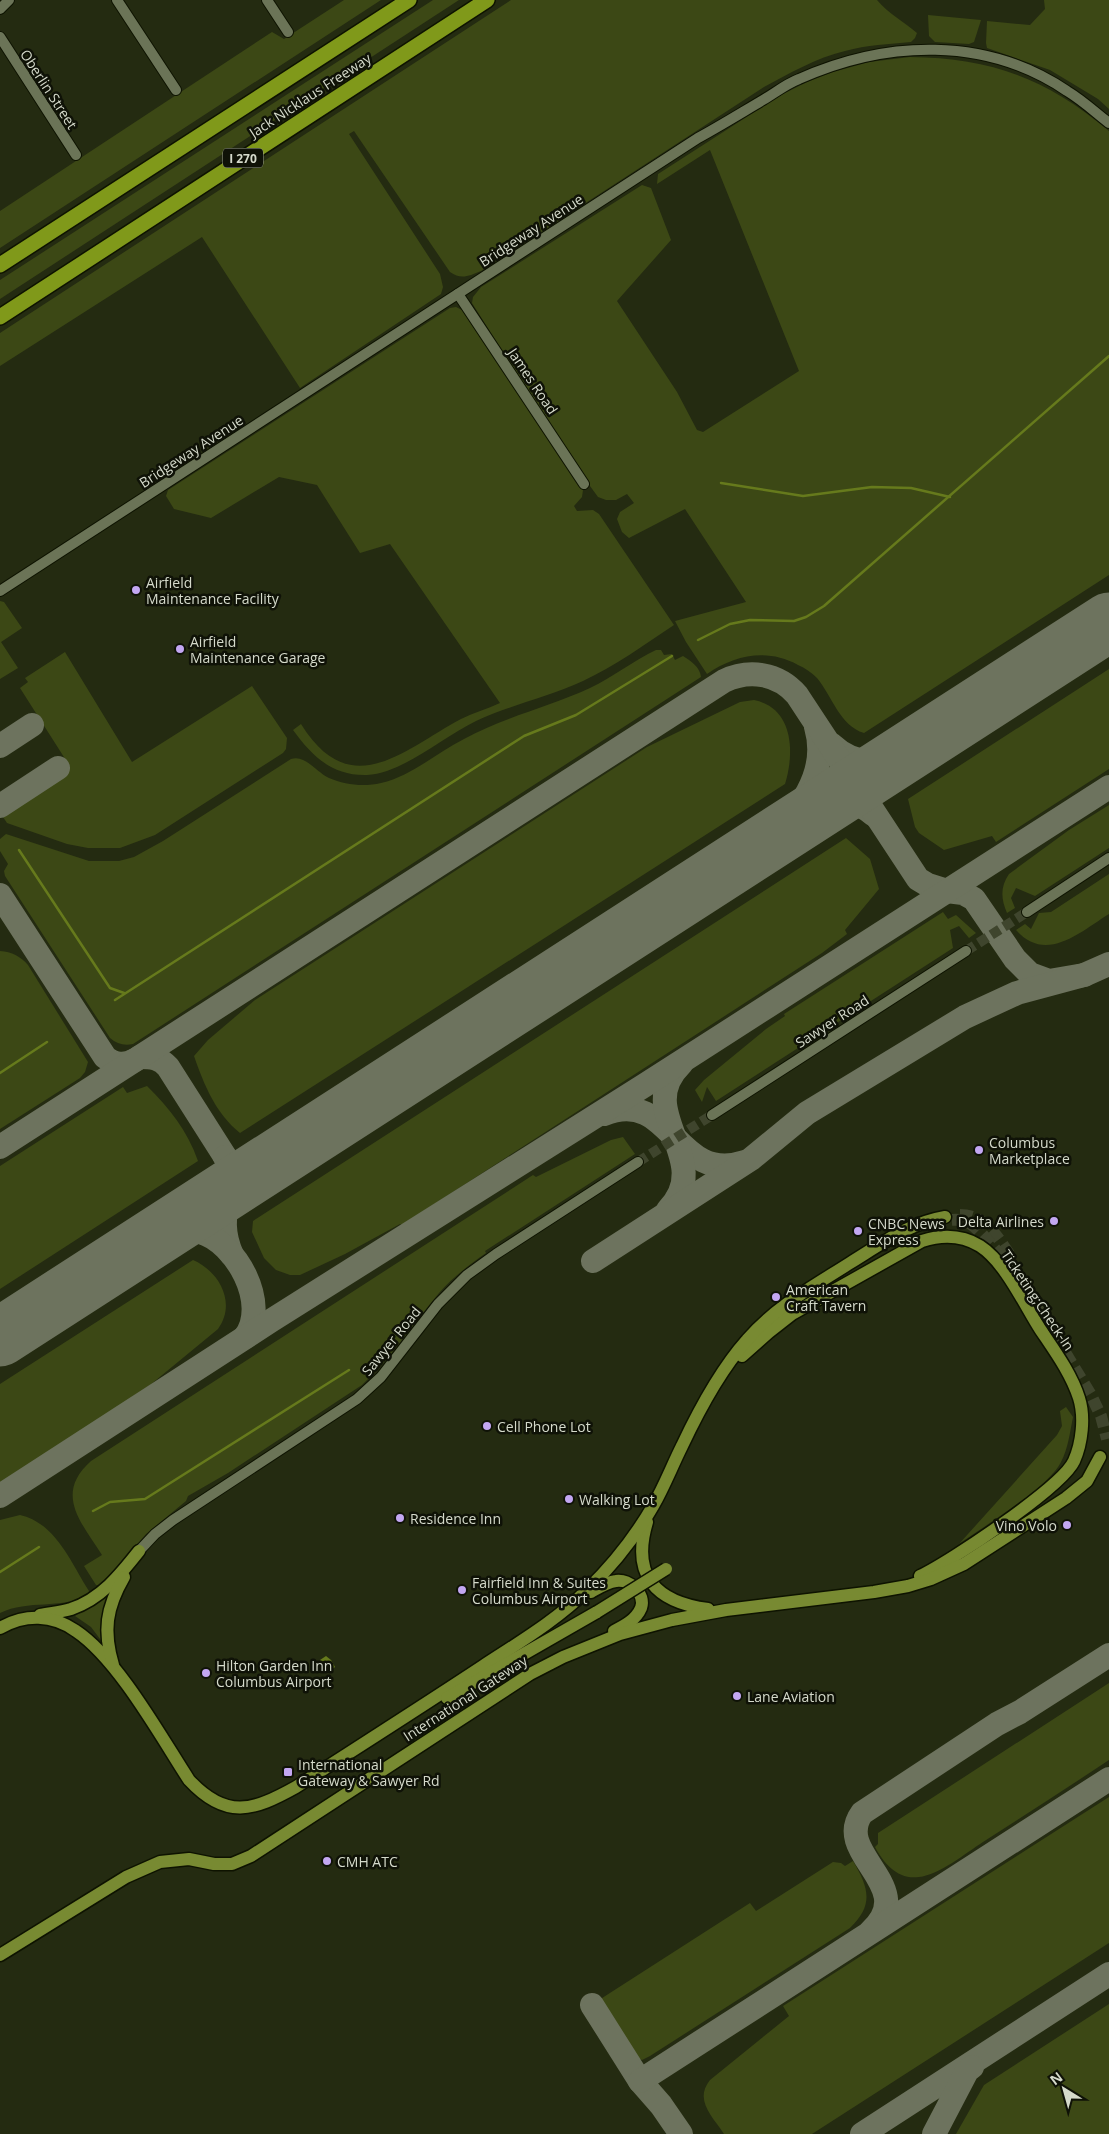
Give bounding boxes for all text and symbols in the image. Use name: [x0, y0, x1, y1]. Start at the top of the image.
street label: Oberlin Street: [16, 45, 82, 133]
street label: Jack Nicklaus Freeway: [244, 48, 375, 143]
road number: I 270: [223, 148, 263, 168]
street label: Bridgeway Avenue: [475, 189, 587, 271]
street label: James Road: [503, 342, 562, 418]
street label: Bridgeway Avenue: [135, 410, 247, 492]
place label: Airfield Maintenance Facility: [146, 573, 280, 608]
marker: Airfield Maintenance Facility: [130, 584, 142, 596]
place label: Airfield Maintenance Garage: [190, 632, 326, 667]
marker: Airfield Maintenance Garage: [174, 643, 186, 655]
street label: Sawyer Road: [792, 990, 872, 1052]
place label: Columbus Marketplace: [989, 1133, 1070, 1168]
marker: Columbus Marketplace: [973, 1144, 985, 1156]
place label: Delta Airlines: [958, 1212, 1044, 1231]
place label: CNBC News Express: [868, 1214, 945, 1249]
marker: Delta Airlines: [1048, 1215, 1060, 1227]
marker: CNBC News Express: [852, 1225, 864, 1237]
street label: Ticketing;Check-In: [997, 1246, 1079, 1354]
place label: American Craft Tavern: [786, 1280, 866, 1315]
marker: American Craft Tavern: [770, 1291, 782, 1303]
street label: Sawyer Road: [357, 1302, 425, 1380]
place label: Cell Phone Lot: [497, 1417, 591, 1436]
marker: Cell Phone Lot: [481, 1420, 493, 1432]
place label: Walking Lot: [579, 1490, 655, 1509]
marker: Walking Lot: [563, 1493, 575, 1505]
place label: Residence Inn: [410, 1509, 501, 1528]
marker: Residence Inn: [394, 1512, 406, 1524]
place label: Vino Volo: [996, 1516, 1057, 1535]
marker: Vino Volo: [1061, 1519, 1073, 1531]
place label: Fairfield Inn & Suites Columbus Airport: [472, 1573, 606, 1608]
marker: Fairfield Inn & Suites Columbus Airport: [456, 1584, 468, 1596]
street label: International Gateway: [399, 1650, 532, 1745]
place label: Hilton Garden Inn Columbus Airport: [216, 1656, 332, 1691]
marker: Hilton Garden Inn Columbus Airport: [200, 1667, 212, 1679]
place label: Lane Aviation: [747, 1687, 835, 1706]
marker: Lane Aviation: [731, 1690, 743, 1702]
place label: International Gateway & Sawyer Rd: [298, 1755, 440, 1790]
marker: International Gateway & Sawyer Rd: [282, 1766, 294, 1778]
place label: CMH ATC: [337, 1852, 398, 1871]
marker: CMH ATC: [321, 1855, 333, 1867]
north arrow: [1039, 2064, 1089, 2114]
text: N: [1046, 2067, 1066, 2089]

